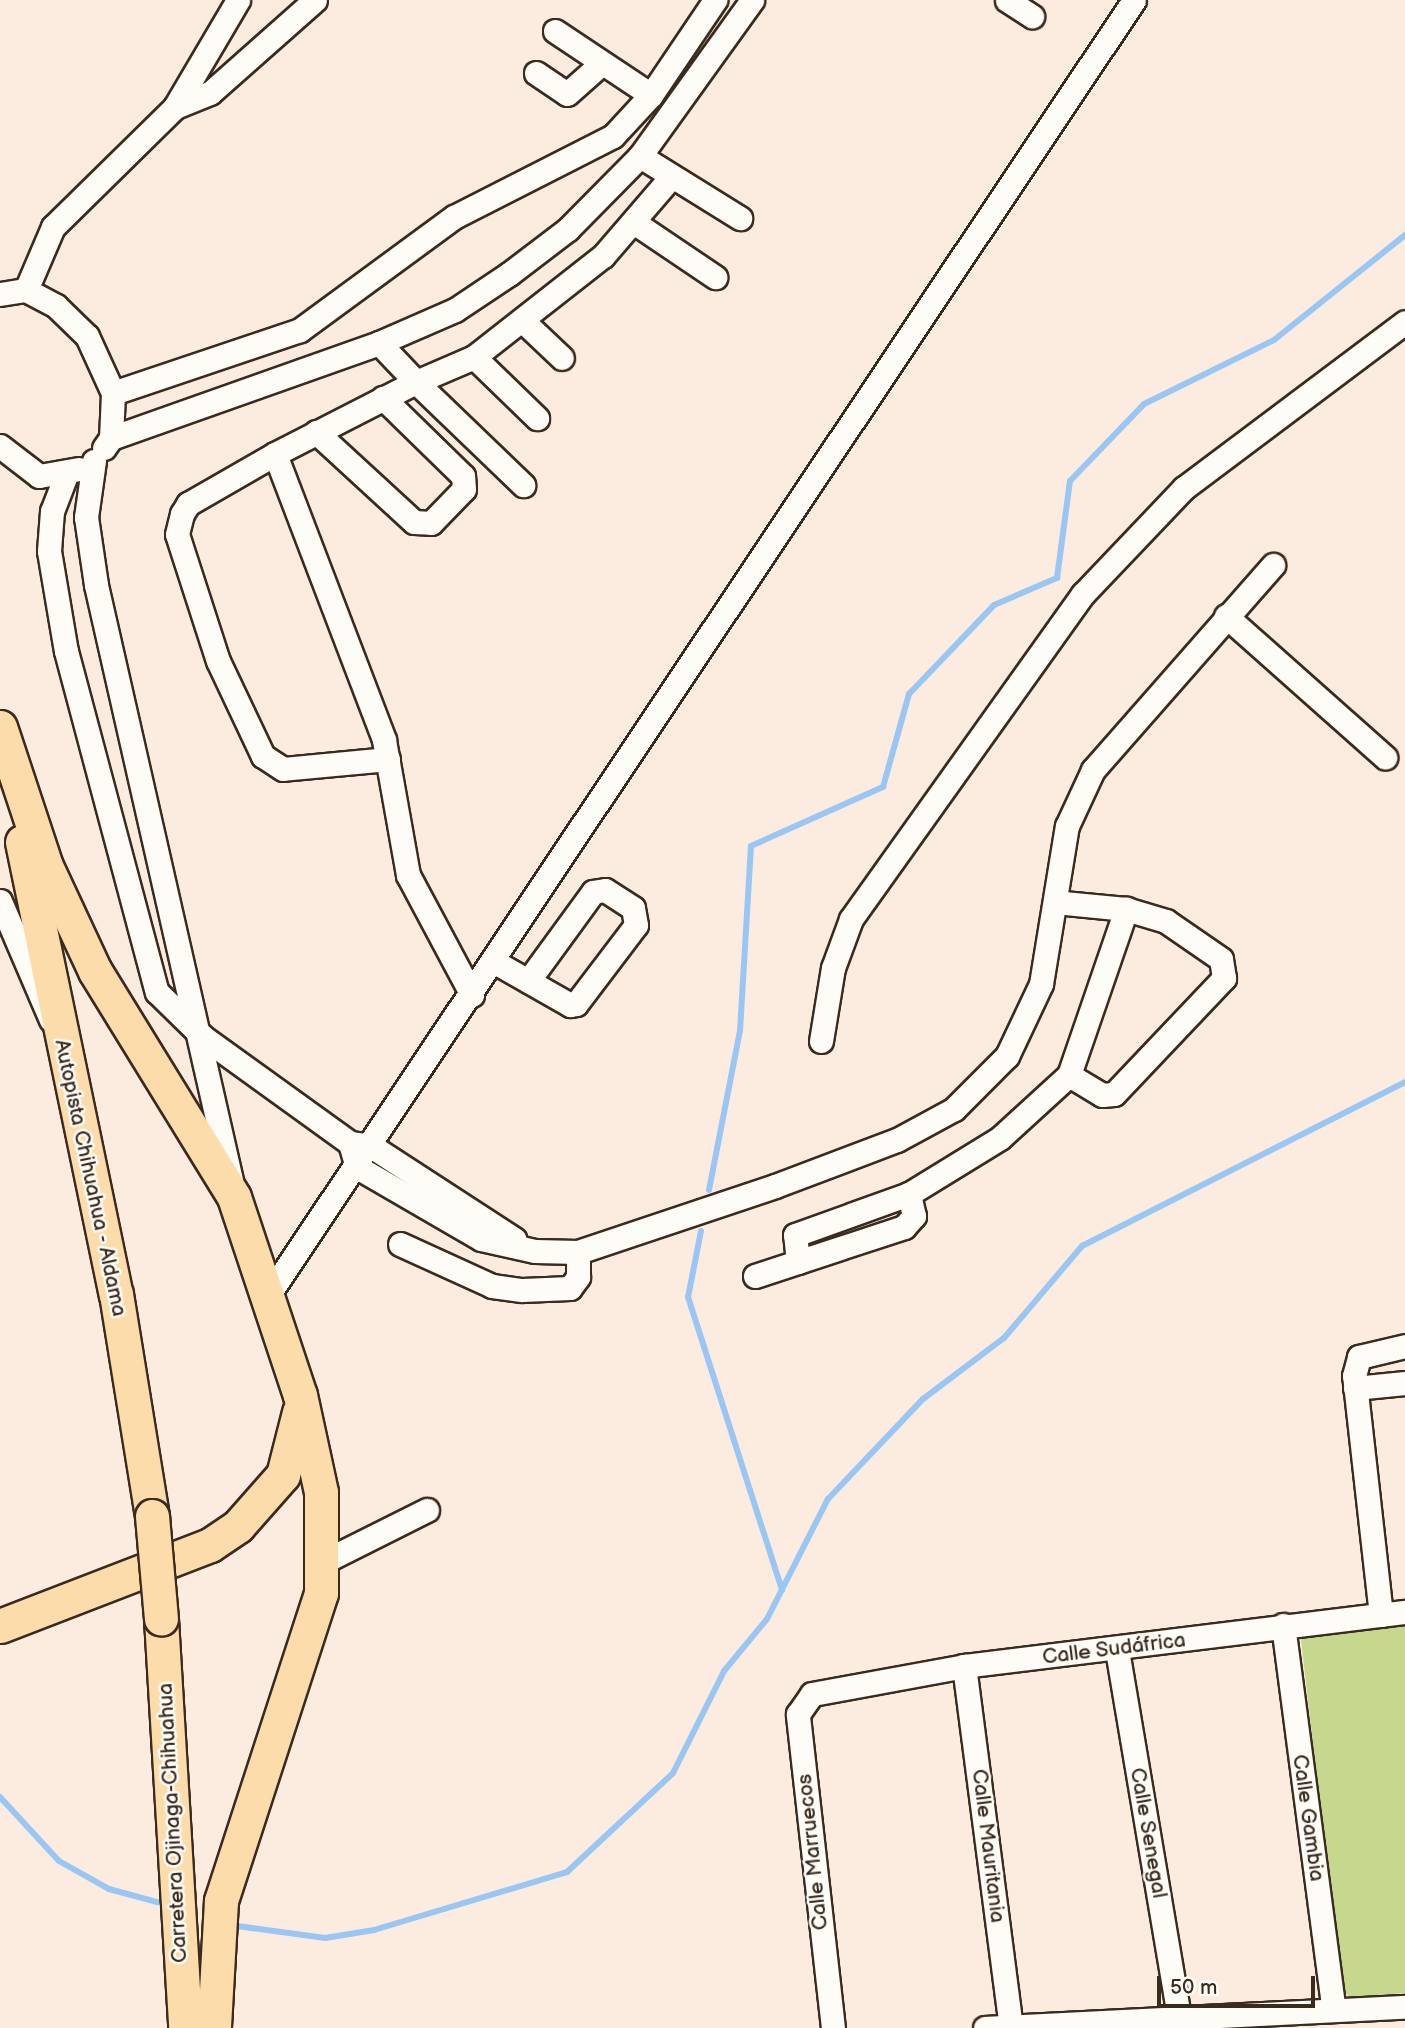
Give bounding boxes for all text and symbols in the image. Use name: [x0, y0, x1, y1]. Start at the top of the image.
street label: Autopista Chihuahua - Aldama: [48, 1036, 132, 1320]
street label: Calle Sudáfrica: [1041, 1628, 1187, 1670]
street label: Carretera Ojinaga-Chihuahua: [153, 1683, 193, 1963]
street label: Calle Gambia: [1287, 1753, 1329, 1883]
street label: Calle Senegal: [1124, 1766, 1172, 1900]
street label: Calle Mauritania: [966, 1768, 1010, 1924]
street label: Calle Marruecos: [792, 1773, 834, 1931]
scale bar: [1160, 1962, 1318, 2006]
text: 50 m: [1170, 1975, 1217, 2000]

